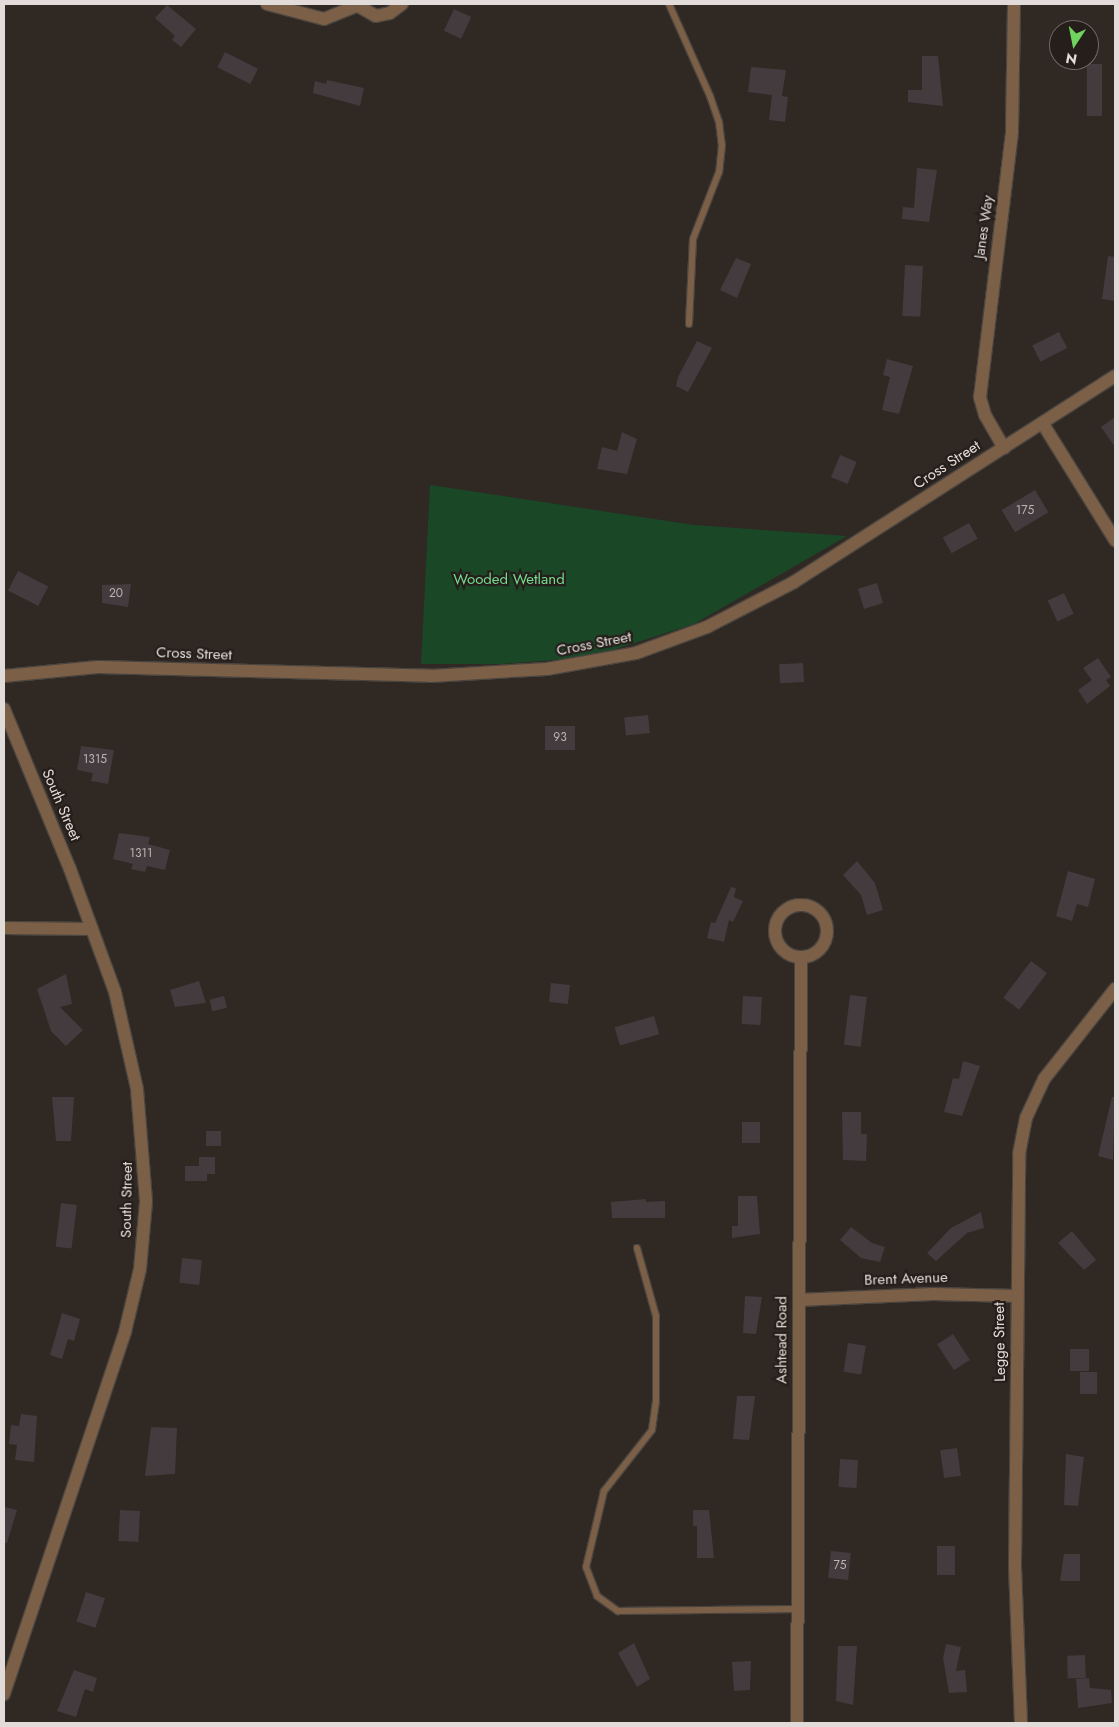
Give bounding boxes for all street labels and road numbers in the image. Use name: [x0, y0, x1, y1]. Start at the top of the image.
street label: Janes Way: [971, 194, 997, 260]
street label: Cross Street: [910, 437, 984, 493]
street label: Cross Street: [555, 628, 633, 660]
street label: Cross Street: [156, 644, 232, 664]
street label: South Street: [38, 766, 84, 844]
street label: South Street: [117, 1162, 137, 1238]
street label: Brent Avenue: [864, 1269, 948, 1289]
street label: Ashtead Road: [773, 1296, 791, 1384]
street label: Legge Street: [990, 1302, 1010, 1382]

